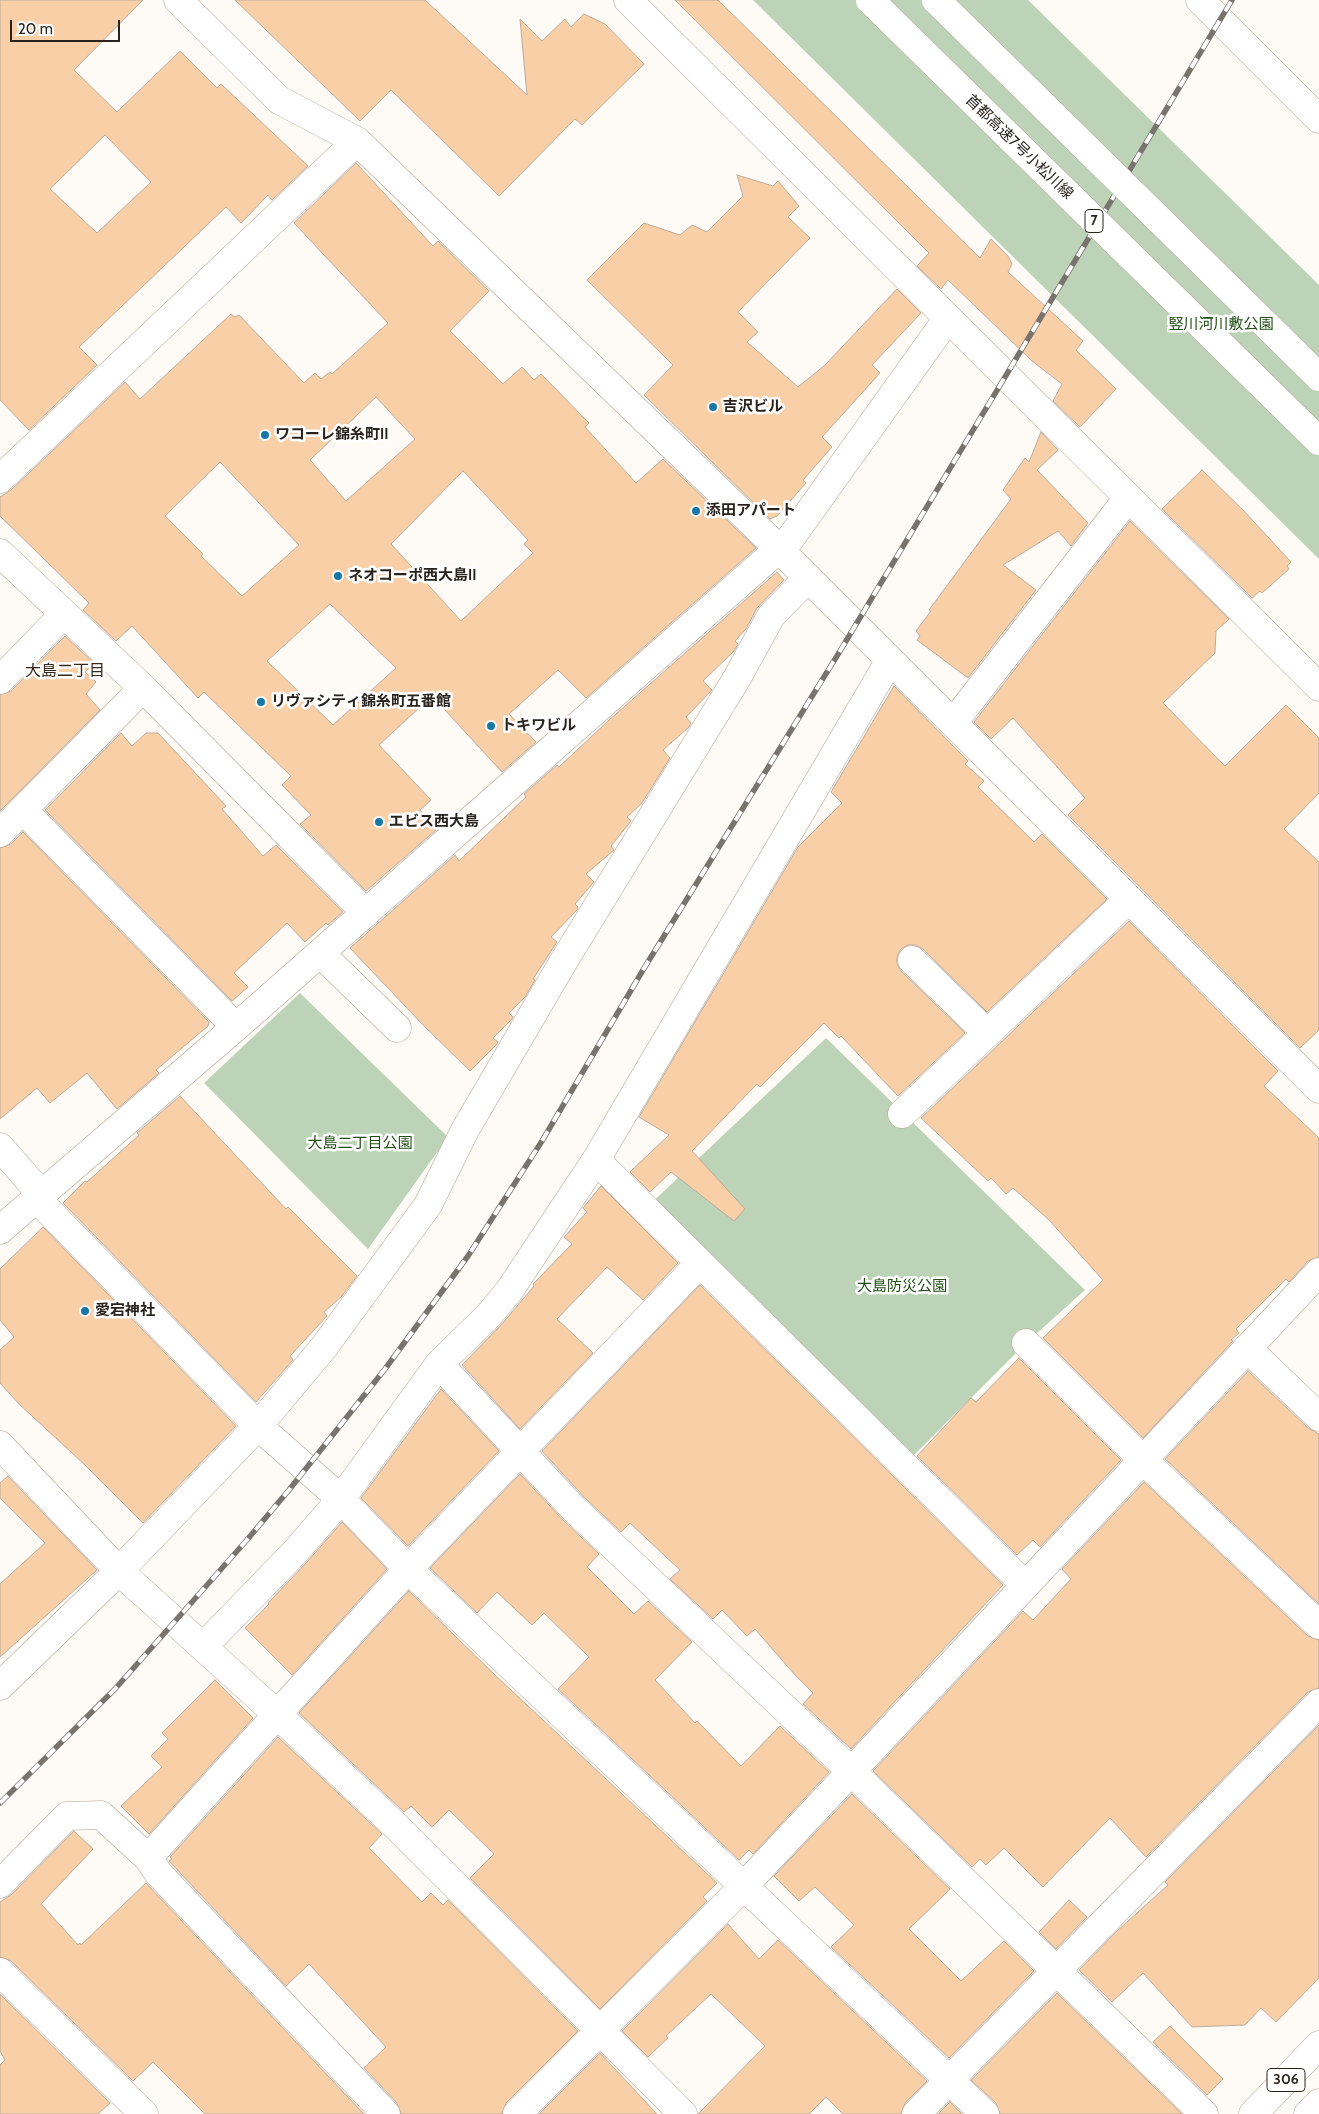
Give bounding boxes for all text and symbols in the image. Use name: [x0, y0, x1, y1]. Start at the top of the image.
scale bar: [12, 10, 122, 42]
text: 20 m: [18, 20, 53, 38]
street label: 首都高速7号小松川線: [961, 91, 1077, 203]
road number: 7: [1085, 210, 1103, 232]
park label: 竪川河川敷公園: [1169, 316, 1273, 334]
place label: 吉沢ビル: [723, 398, 783, 416]
marker: 吉沢ビル: [707, 401, 719, 413]
place label: ワコーレ錦糸町II: [275, 426, 388, 444]
marker: ワコーレ錦糸町II: [259, 429, 271, 441]
place label: 添田アパート: [706, 502, 796, 520]
marker: 添田アパート: [690, 505, 702, 517]
place label: ネオコーポ西大島II: [348, 567, 476, 585]
marker: ネオコーポ西大島II: [332, 570, 344, 582]
district label: 大島二丁目: [25, 661, 105, 681]
place label: リヴァシティ錦糸町五番館: [271, 693, 451, 711]
marker: リヴァシティ錦糸町五番館: [255, 696, 267, 708]
place label: トキワビル: [501, 717, 576, 735]
marker: トキワビル: [485, 720, 497, 732]
place label: エビス西大島: [389, 813, 479, 831]
marker: エビス西大島: [373, 816, 385, 828]
park label: 大島二丁目公園: [308, 1135, 412, 1153]
park label: 大島防災公園: [857, 1278, 947, 1296]
place label: 愛宕神社: [95, 1302, 155, 1320]
marker: 愛宕神社: [79, 1305, 91, 1317]
road number: 306: [1267, 2068, 1305, 2092]

